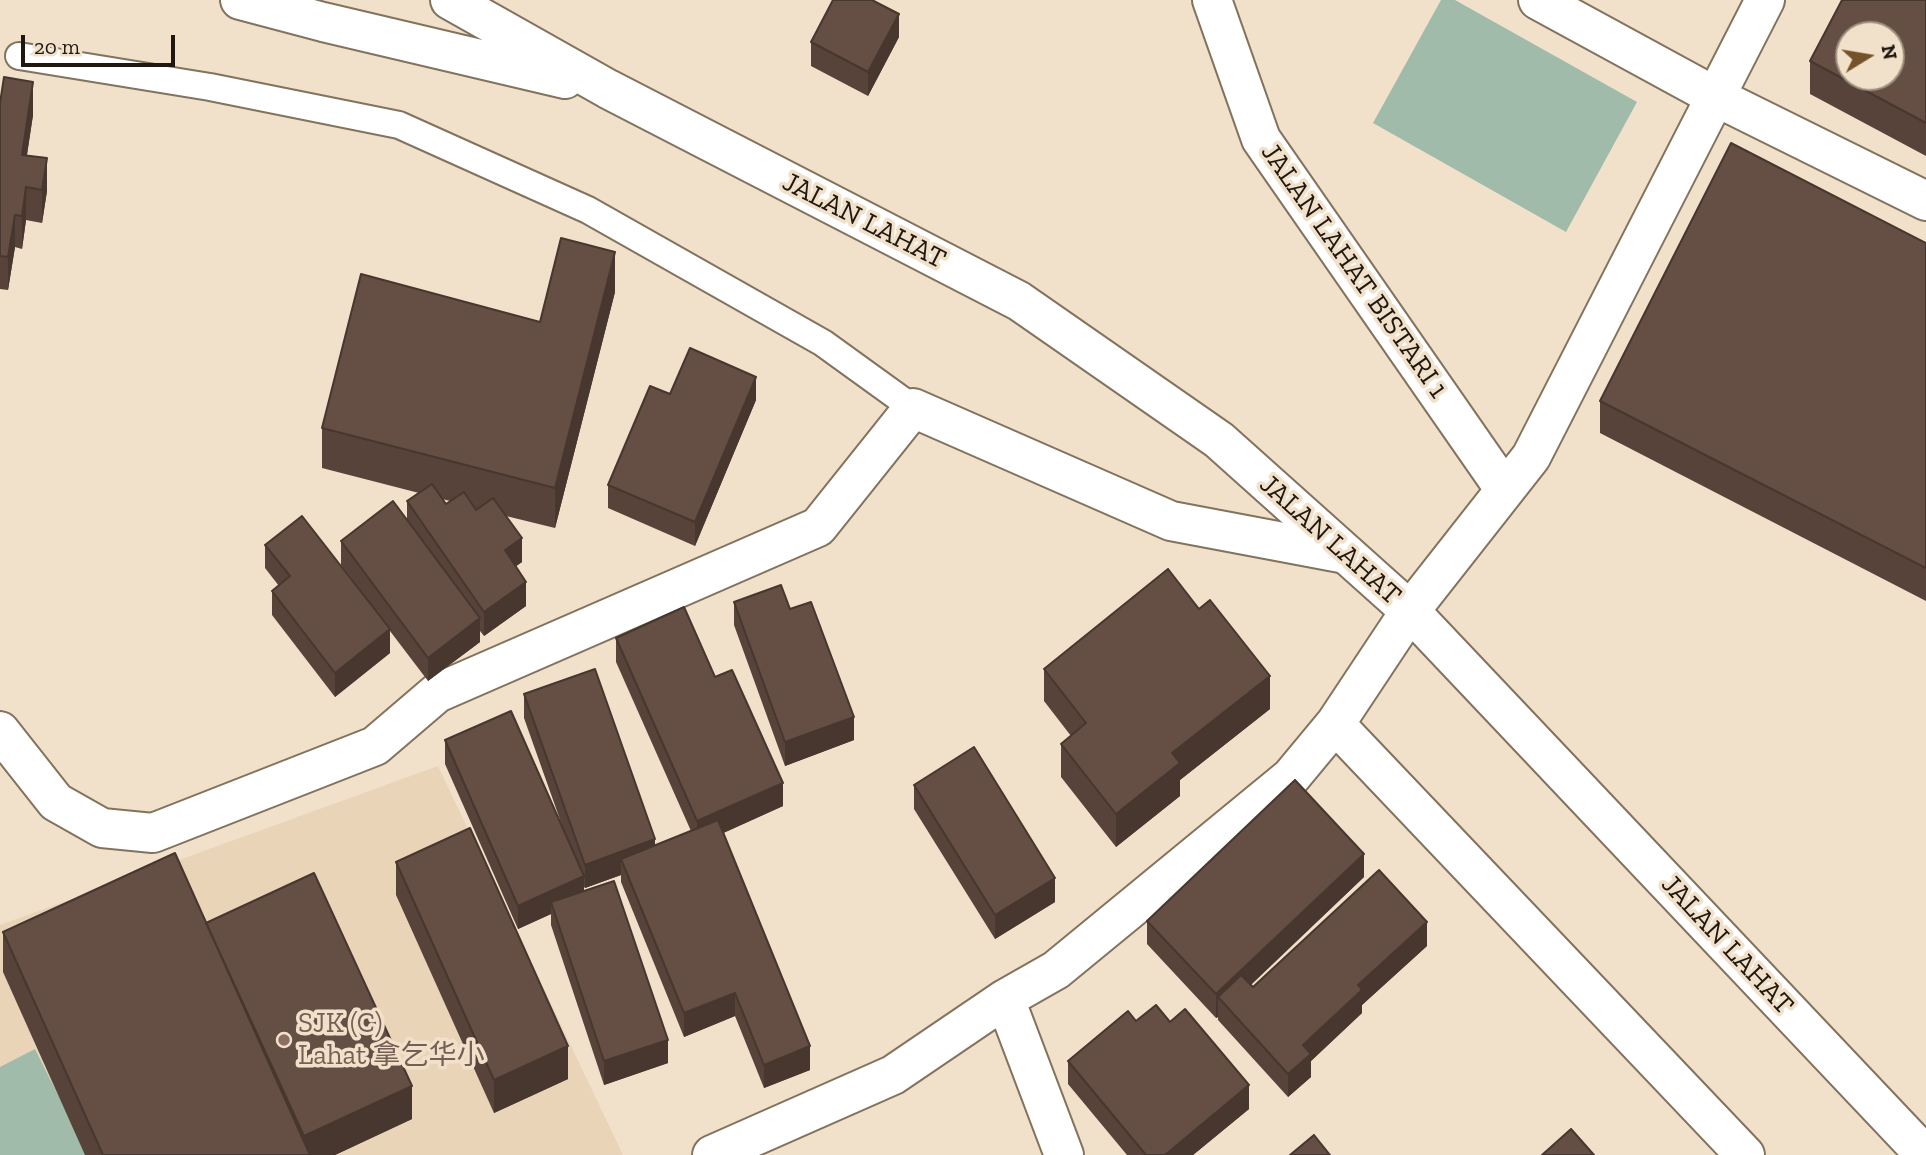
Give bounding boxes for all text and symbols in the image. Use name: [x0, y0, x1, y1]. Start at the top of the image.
scale bar: [24, 21, 178, 65]
north arrow: [1835, 21, 1905, 91]
text: 20 m: [34, 34, 80, 59]
text: N: [1876, 43, 1902, 62]
street label: JALAN LAHAT BISTARI 1: [1253, 137, 1455, 405]
street label: JALAN LAHAT: [777, 165, 951, 277]
street label: JALAN LAHAT: [1252, 468, 1408, 612]
street label: JALAN LAHAT: [1654, 868, 1800, 1022]
place label: SJK (C) Lahat 拿乞华小: [298, 1007, 485, 1073]
marker: SJK (C) Lahat 拿乞华小: [276, 1032, 292, 1048]

